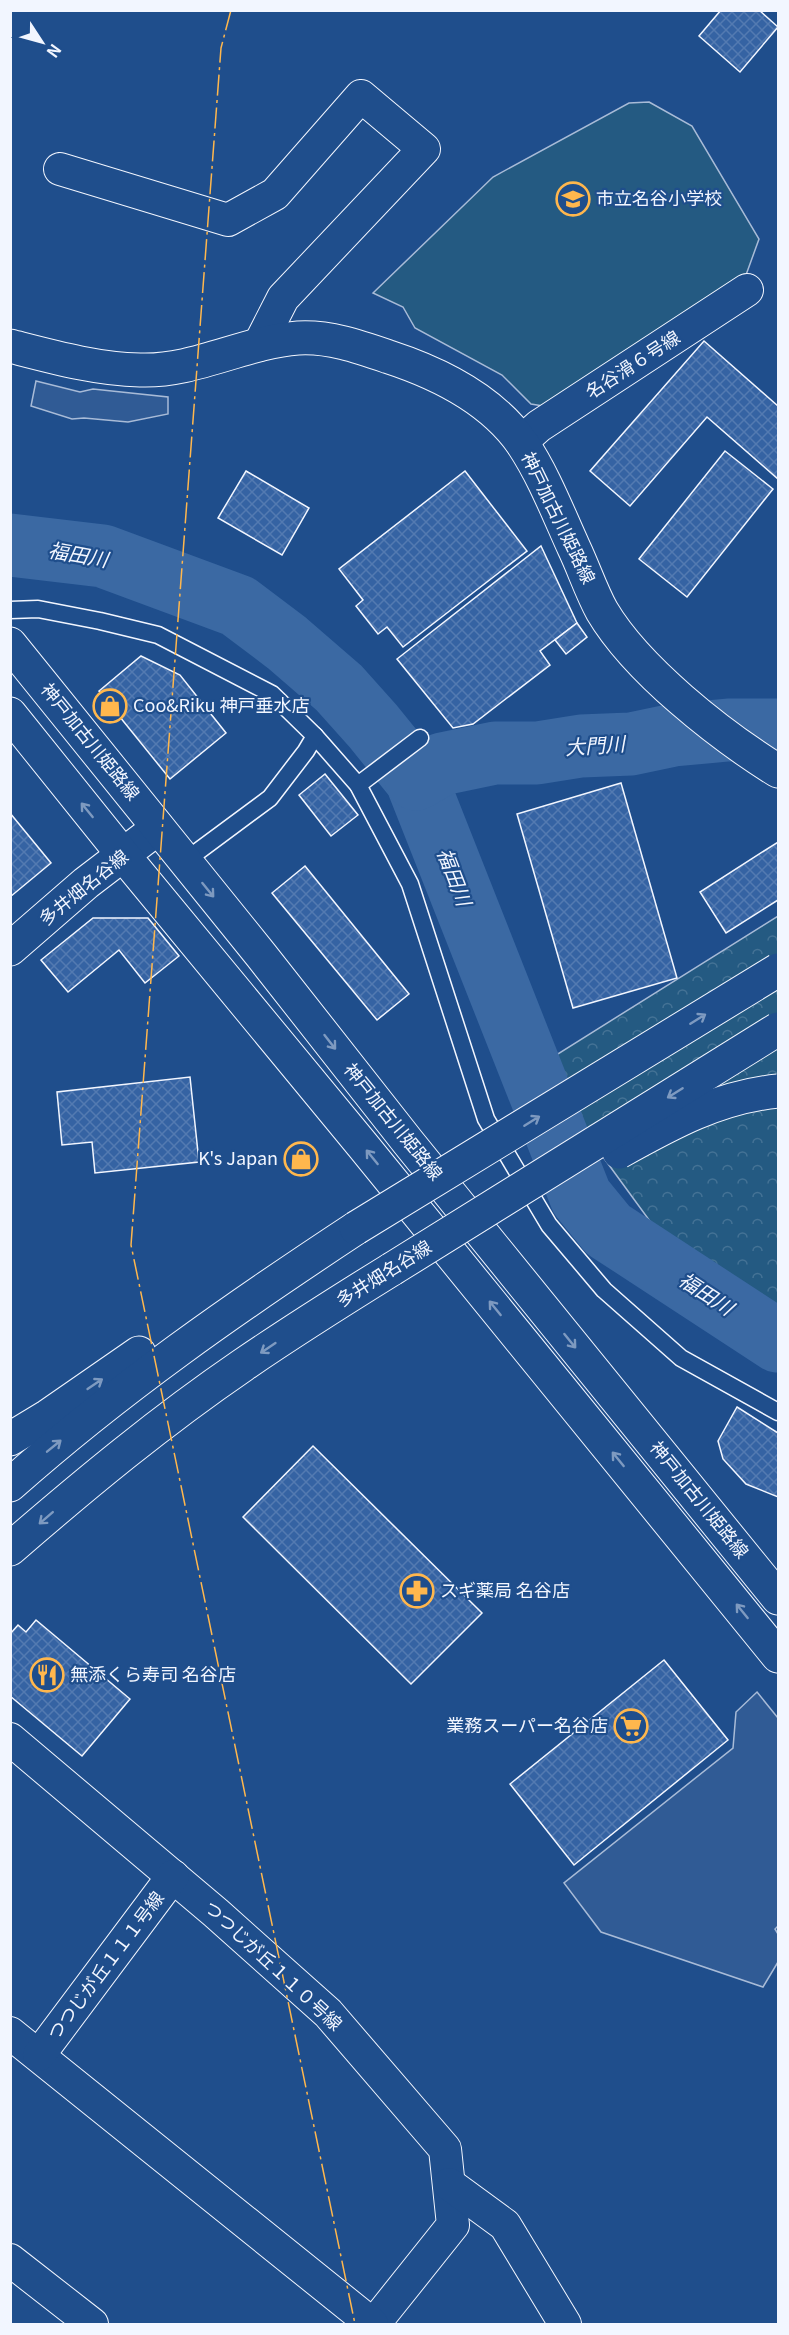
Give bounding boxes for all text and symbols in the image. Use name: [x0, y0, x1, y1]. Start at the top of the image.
north arrow: [12, 12, 72, 72]
text: N: [42, 40, 68, 63]
school or university icon: 市立名谷小学校: [555, 181, 591, 217]
place label: 市立名谷小学校: [596, 184, 722, 210]
street label: 名谷滑６号線: [580, 323, 684, 404]
street label: 神戸加古川姫路線: [517, 447, 603, 588]
water label: 福田川: [46, 534, 112, 573]
street label: 神戸加古川姫路線: [36, 677, 147, 805]
shop icon: Coo&Riku 神戸垂水店: [92, 688, 128, 724]
place label: Coo&Riku 神戸垂水店: [133, 691, 310, 717]
water label: 大門川: [564, 728, 628, 761]
one-way arrow: [80, 803, 94, 818]
street label: 多井畑名谷線: [33, 842, 133, 931]
water label: 福田川: [431, 843, 480, 912]
one-way arrow: [201, 881, 214, 897]
one-way arrow: [689, 1013, 706, 1025]
one-way arrow: [323, 1034, 336, 1050]
street label: 神戸加古川姫路線: [339, 1057, 450, 1185]
one-way arrow: [667, 1087, 684, 1099]
one-way arrow: [523, 1114, 540, 1127]
shop icon: K's Japan: [283, 1141, 319, 1177]
place label: K's Japan: [198, 1144, 278, 1170]
one-way arrow: [366, 1149, 379, 1165]
street label: 多井畑名谷線: [330, 1233, 436, 1312]
water label: 福田川: [674, 1264, 742, 1322]
one-way arrow: [489, 1300, 502, 1316]
one-way arrow: [564, 1333, 577, 1349]
one-way arrow: [259, 1342, 276, 1355]
one-way arrow: [86, 1378, 102, 1390]
street label: 神戸加古川姫路線: [645, 1435, 756, 1563]
one-way arrow: [46, 1440, 62, 1453]
one-way arrow: [612, 1451, 625, 1467]
one-way arrow: [39, 1511, 54, 1525]
pharmacy icon: スギ薬局 名谷店: [399, 1573, 435, 1609]
place label: スギ薬局 名谷店: [440, 1576, 570, 1602]
one-way arrow: [735, 1603, 748, 1619]
restaurant icon: 無添くら寿司 名谷店: [29, 1657, 65, 1693]
place label: 無添くら寿司 名谷店: [70, 1660, 236, 1686]
supermarket icon: 業務スーパー名谷店: [613, 1708, 649, 1744]
place label: 業務スーパー名谷店: [446, 1711, 608, 1737]
street label: つつじが丘１１１号線: [40, 1885, 169, 2044]
street label: つつじが丘１１０号線: [200, 1894, 349, 2035]

